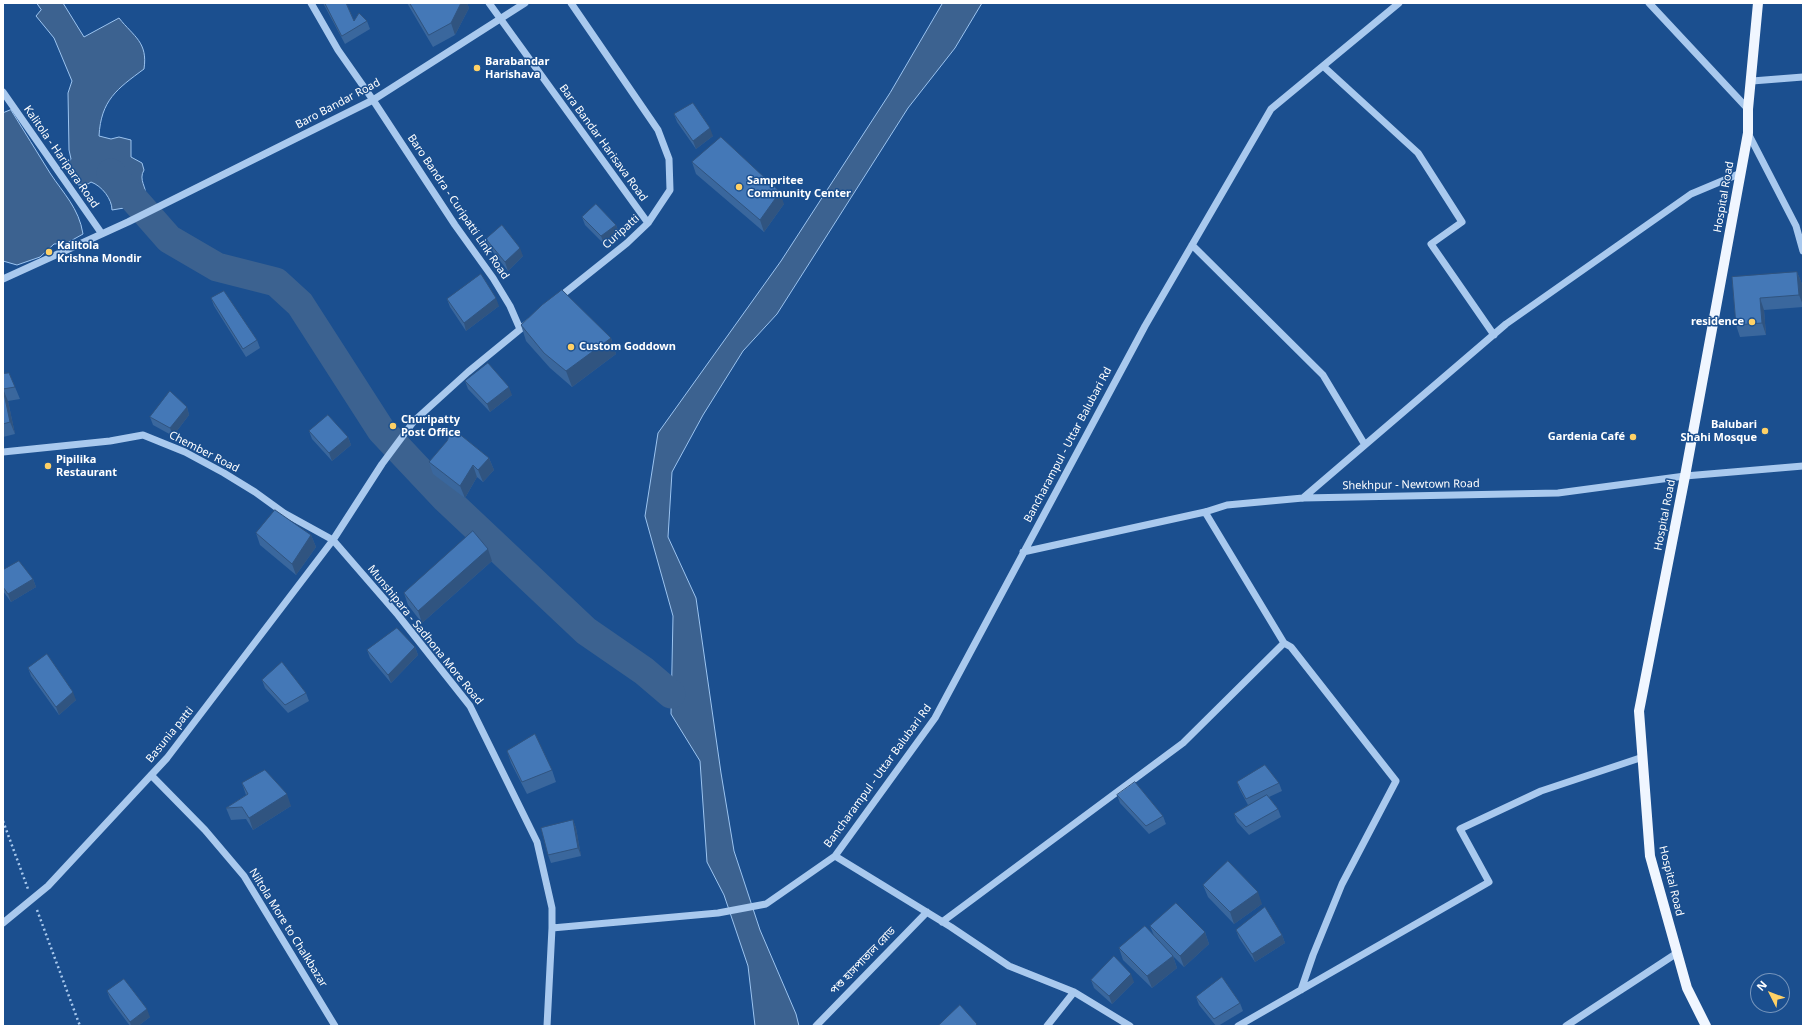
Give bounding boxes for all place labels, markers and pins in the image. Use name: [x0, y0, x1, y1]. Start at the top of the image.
place label: Barabandar Harishava: [485, 55, 549, 81]
marker: Barabandar Harishava: [472, 63, 482, 73]
place label: Sampritee Community Center: [747, 174, 851, 200]
marker: Sampritee Community Center: [734, 182, 744, 192]
place label: Kalitola Krishna Mondir: [57, 239, 141, 265]
marker: Kalitola Krishna Mondir: [44, 247, 54, 257]
place label: residence: [1691, 315, 1744, 329]
marker: residence: [1747, 317, 1757, 327]
place label: Custom Goddown: [579, 340, 676, 354]
marker: Custom Goddown: [566, 342, 576, 352]
place label: Churipatty Post Office: [401, 413, 461, 439]
place label: Balubari Shahi Mosque: [1680, 418, 1757, 444]
marker: Churipatty Post Office: [388, 421, 398, 431]
marker: Balubari Shahi Mosque: [1760, 426, 1770, 436]
place label: Gardenia Café: [1548, 430, 1625, 444]
marker: Gardenia Café: [1628, 432, 1638, 442]
place label: Pipilika Restaurant: [56, 453, 117, 479]
marker: Pipilika Restaurant: [43, 461, 53, 471]

